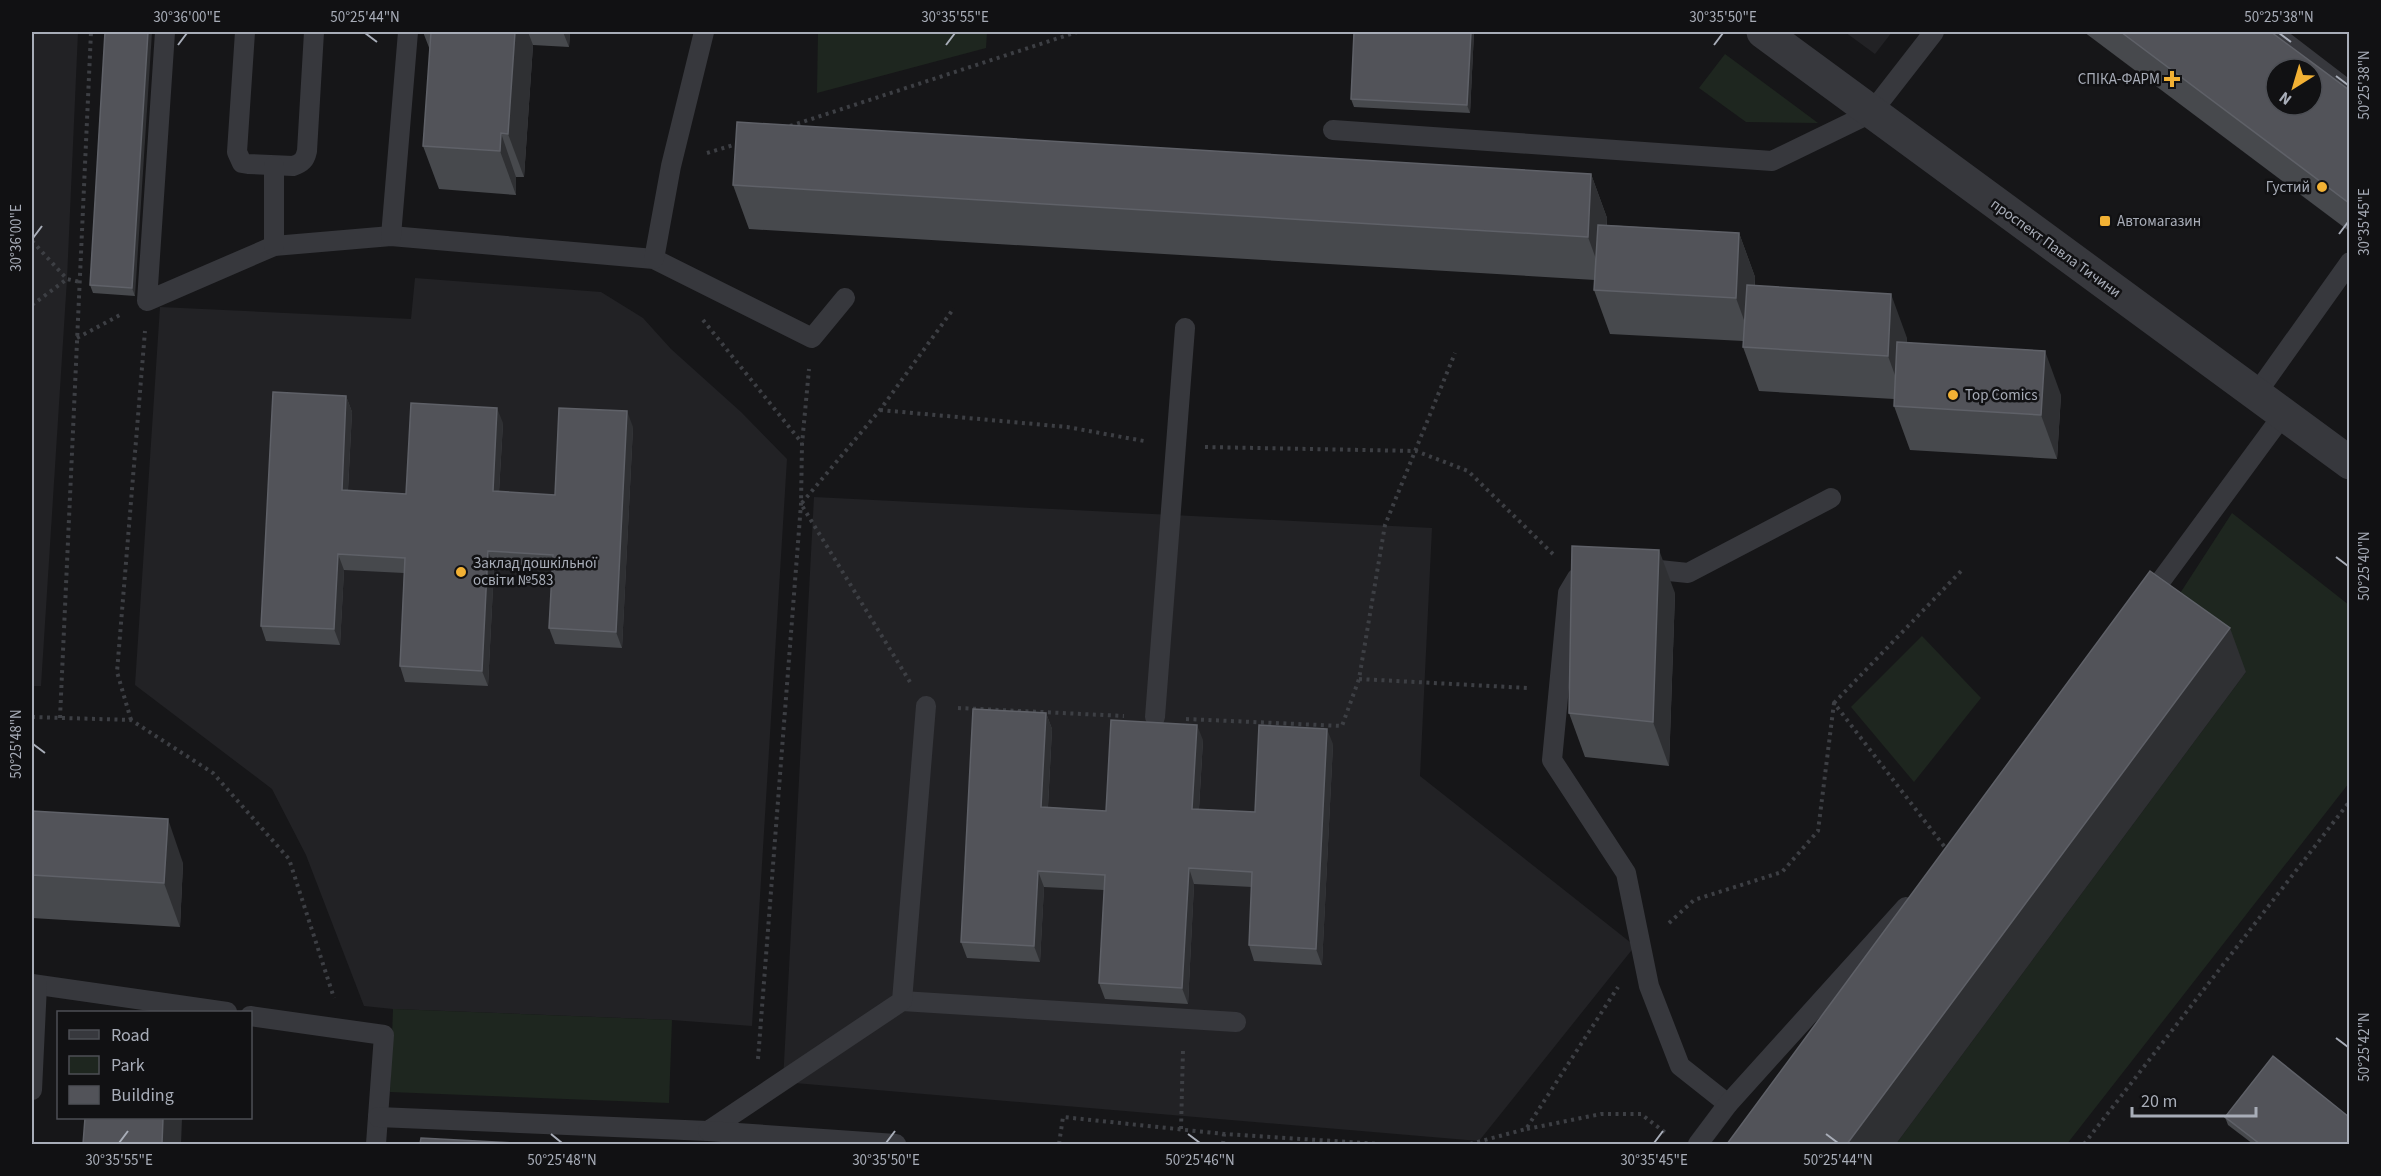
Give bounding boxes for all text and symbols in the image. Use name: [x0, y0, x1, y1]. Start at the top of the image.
text: 30°36'00"E: [153, 7, 221, 28]
text: 50°25'44"N: [330, 7, 400, 28]
text: 30°35'55"E: [921, 7, 989, 28]
text: 30°35'50"E: [1689, 7, 1757, 28]
text: 50°25'38"N: [2244, 7, 2314, 28]
text: 50°25'38"N: [2354, 50, 2375, 120]
north arrow: [2264, 57, 2324, 117]
place label: СПІКА-ФАРМ: [2078, 69, 2160, 90]
marker: СПІКА-ФАРМ: [2165, 72, 2179, 86]
text: N: [2275, 86, 2296, 110]
place label: Густий: [2266, 177, 2310, 198]
marker: Густий: [2315, 180, 2329, 194]
text: 30°35'45"E: [2354, 188, 2375, 256]
street label: проспект Павла Тичини: [1986, 194, 2125, 303]
text: 30°36'00"E: [6, 204, 27, 272]
place label: Автомагазин: [2117, 211, 2201, 232]
marker: Автомагазин: [2098, 214, 2112, 228]
place label: Top Comics: [1965, 385, 2037, 406]
marker: Top Comics: [1946, 388, 1960, 402]
text: 50°25'40"N: [2354, 531, 2375, 601]
place label: Заклад дошкільної освіти №583: [473, 553, 598, 591]
marker: Заклад дошкільної освіти №583: [454, 565, 468, 579]
text: 50°25'48"N: [6, 709, 27, 779]
legend: [57, 1011, 252, 1119]
text: 50°25'42"N: [2354, 1012, 2375, 1082]
text: Road: [111, 1023, 150, 1048]
text: Park: [111, 1053, 145, 1078]
scale bar: [2132, 1080, 2256, 1118]
text: Building: [111, 1083, 174, 1108]
text: 20 m: [2141, 1089, 2177, 1114]
text: 30°35'55"E: [85, 1150, 153, 1171]
text: 50°25'48"N: [527, 1150, 597, 1171]
text: 30°35'50"E: [852, 1150, 920, 1171]
text: 50°25'46"N: [1165, 1150, 1235, 1171]
text: 30°35'45"E: [1620, 1150, 1688, 1171]
text: 50°25'44"N: [1803, 1150, 1873, 1171]

